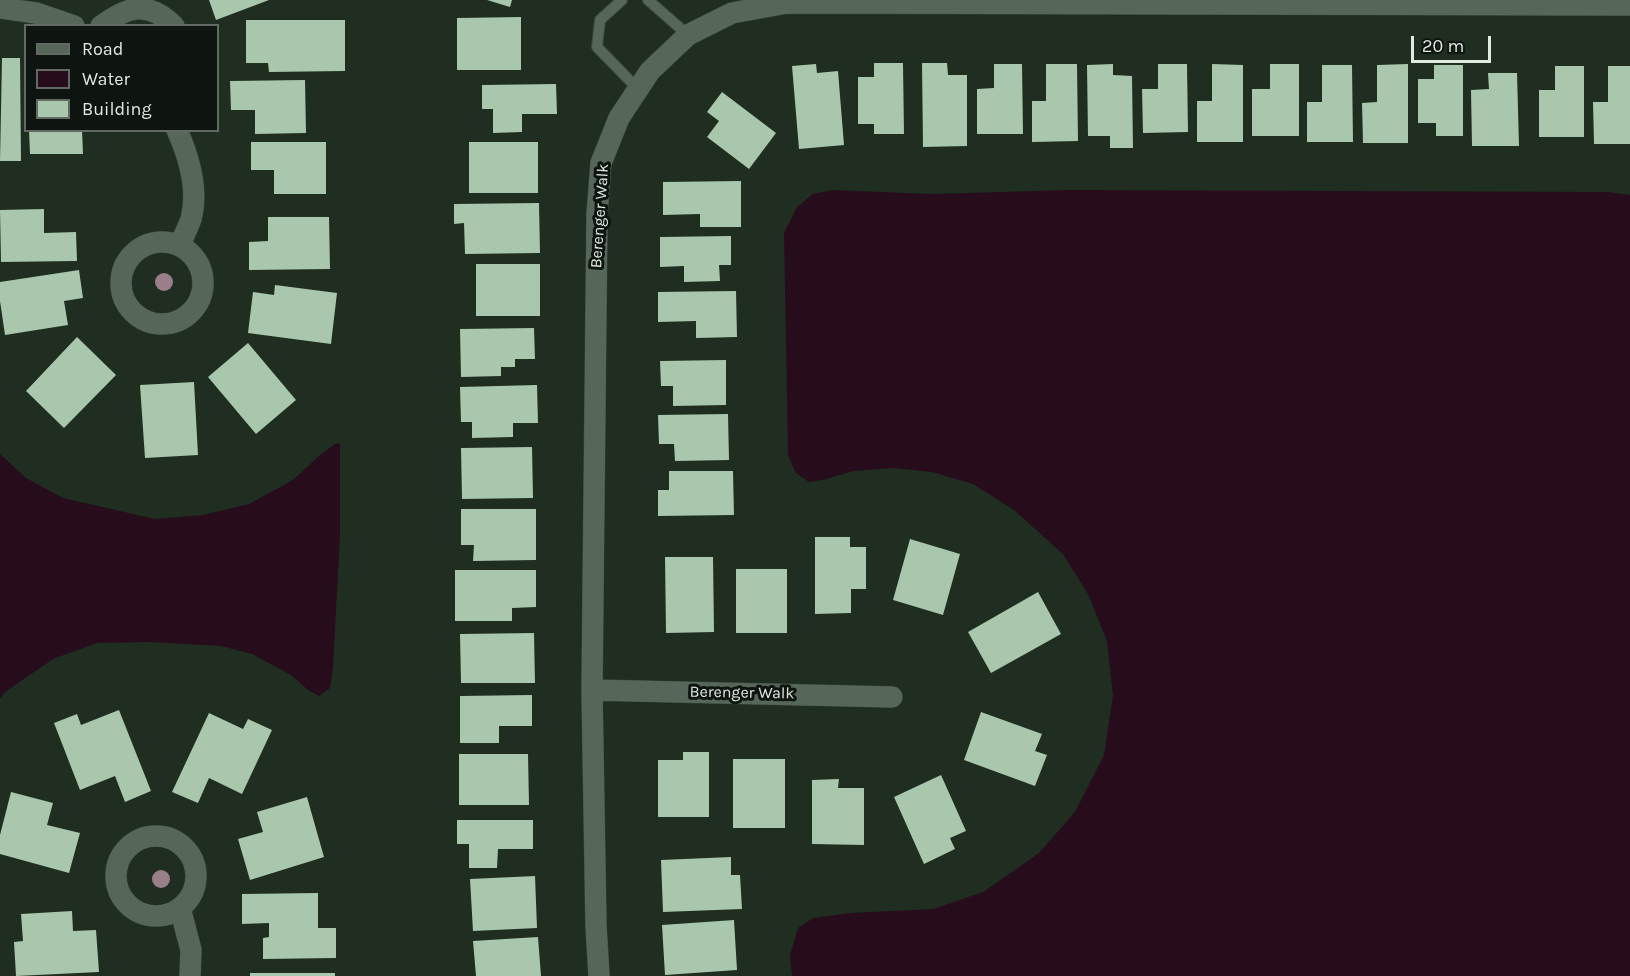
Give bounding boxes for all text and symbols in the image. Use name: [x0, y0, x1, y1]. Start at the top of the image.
legend: [24, 24, 219, 132]
scale bar: [1414, 24, 1494, 62]
text: 20 m: [1422, 35, 1464, 57]
text: Road: [82, 38, 123, 60]
text: Water: [82, 68, 130, 90]
text: Building: [82, 98, 152, 120]
street label: Berenger Walk: [587, 163, 613, 269]
street label: Berenger Walk: [689, 682, 795, 704]

